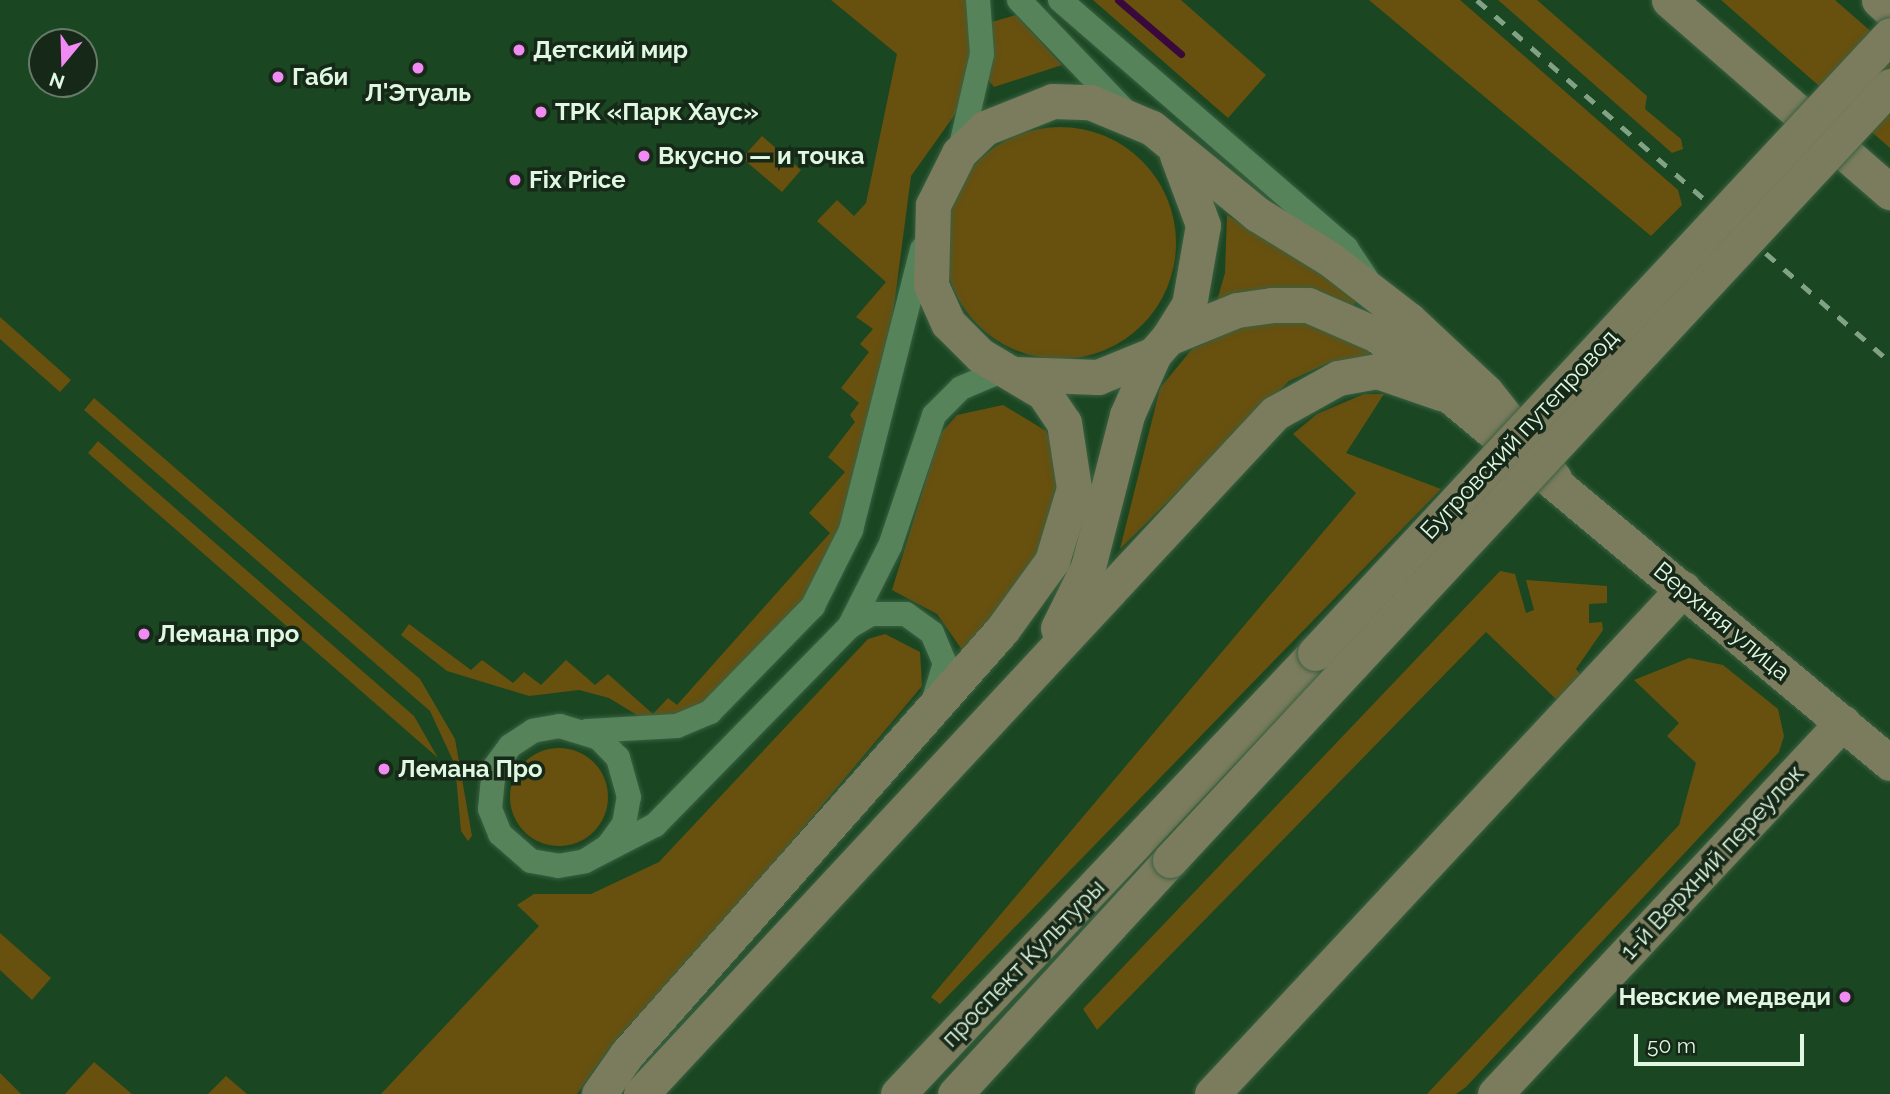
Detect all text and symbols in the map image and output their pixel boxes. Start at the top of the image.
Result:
north arrow [28,28,98,98]
place label: Детский мир [533,36,688,64]
marker: Детский мир [511,42,527,58]
marker: Л'Этуаль [410,60,426,76]
place label: Габи [292,63,348,91]
text: N [46,68,67,94]
marker: Габи [270,69,286,85]
place label: Л'Этуаль [365,79,471,107]
place label: ТРК «Парк Хаус» [555,98,759,126]
marker: ТРК «Парк Хаус» [533,104,549,120]
place label: Вкусно — и точка [658,142,865,170]
marker: Вкусно — и точка [636,148,652,164]
place label: Fix Price [529,166,626,194]
marker: Fix Price [507,172,523,188]
street label: Бугровский путепровод [1414,323,1624,545]
street label: Верхняя улица [1648,555,1796,687]
place label: Лемана про [158,620,299,648]
marker: Лемана про [136,626,152,642]
place label: Лемана Про [398,755,543,783]
street label: 1-й Верхний переулок [1614,759,1810,965]
marker: Лемана Про [376,761,392,777]
street label: проспект Культуры [936,873,1110,1053]
place label: Невские медведи [1618,983,1831,1011]
marker: Невские медведи [1837,989,1853,1005]
scale bar [1638,1020,1808,1064]
text: 50 m [1647,1033,1696,1058]

